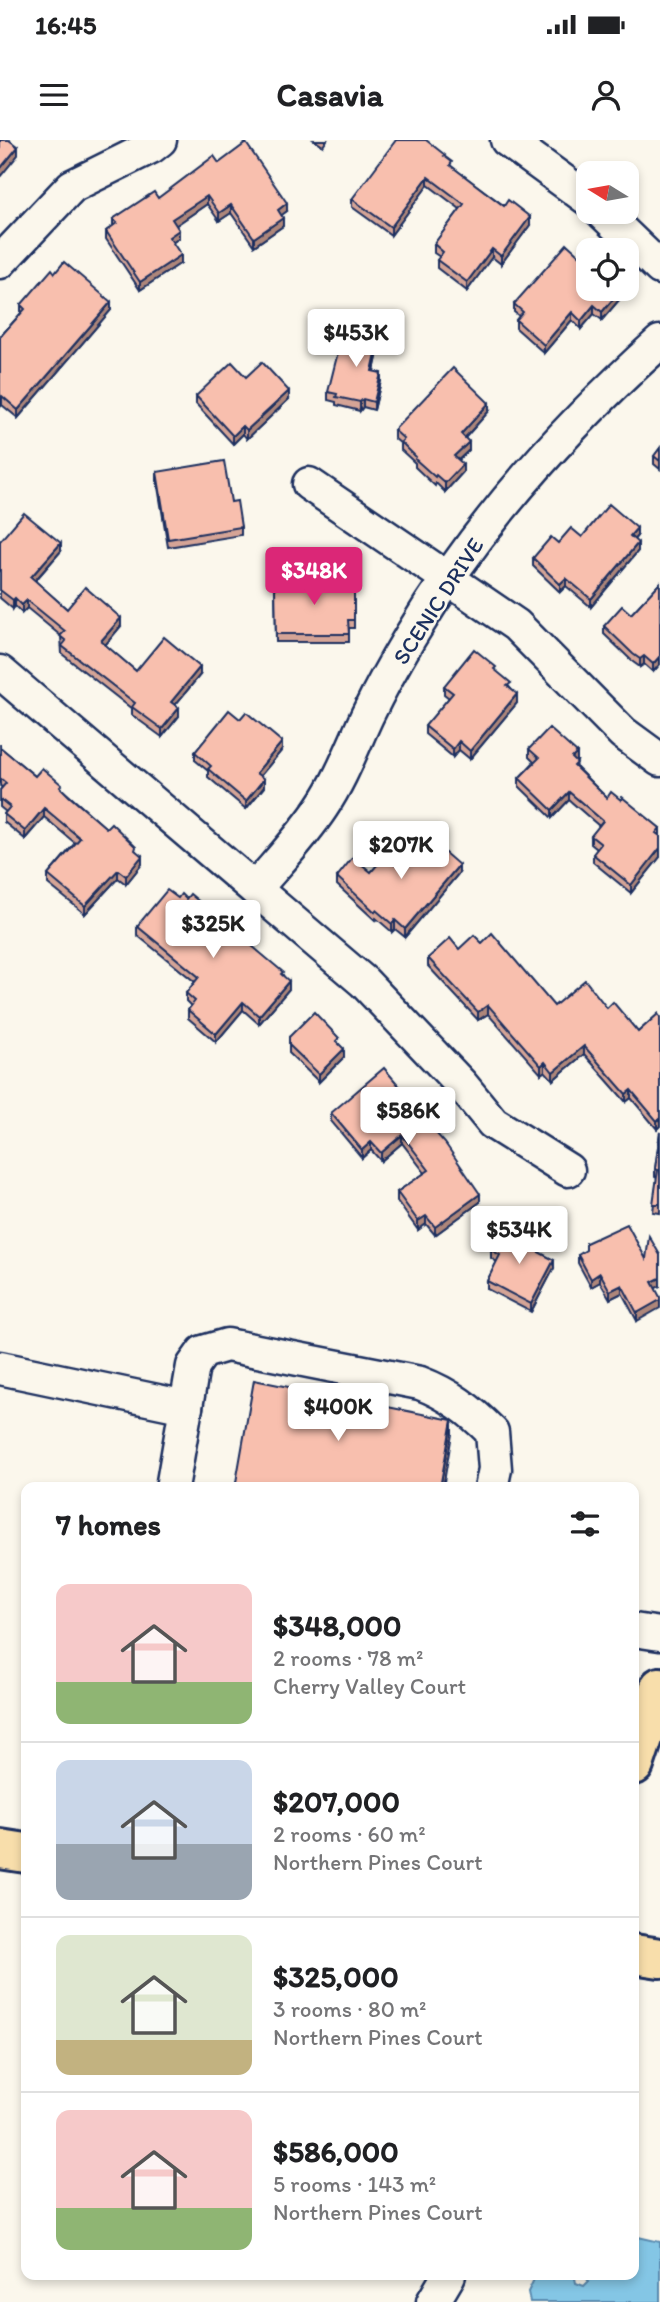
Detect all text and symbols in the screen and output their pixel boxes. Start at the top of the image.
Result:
text: 16:45 [35,9,96,41]
icon: menu [35,76,73,114]
text: Casavia [277,76,383,114]
icon: person [587,76,625,114]
north arrow [576,161,639,224]
map controls [576,161,639,301]
button: locate [576,238,639,301]
pin: $453K [307,310,405,369]
text: $453K [324,318,388,346]
street label: SCENIC DRIVE [387,532,489,670]
pin: $348K [265,547,363,607]
text: $348K [281,556,347,584]
pin: $207K [352,822,450,881]
text: $207K [369,830,433,858]
pin: $325K [164,900,262,960]
text: $325K [181,909,245,937]
pin: $586K [359,1088,457,1147]
text: $586K [376,1096,440,1124]
pin: $534K [470,1206,568,1266]
text: $534K [487,1215,551,1243]
pin: $400K [289,1384,387,1443]
text: $400K [304,1392,372,1420]
icon: filters [566,1505,604,1543]
text: 7 homes [56,1506,161,1543]
text: $348,000 [273,1607,402,1644]
icon: home [112,1612,196,1696]
text: 2 rooms · 78 m² [273,1644,423,1672]
text: Cherry Valley Court [273,1672,466,1700]
text: $207,000 [273,1783,400,1820]
icon: home [112,1788,196,1872]
text: 2 rooms · 60 m² [273,1820,426,1848]
text: Northern Pines Court [273,1848,483,1876]
text: $325,000 [273,1958,399,1995]
icon: home [112,1963,196,2047]
text: 3 rooms · 80 m² [273,1995,427,2023]
text: Northern Pines Court [273,2023,483,2051]
text: $586,000 [273,2133,399,2170]
icon: home [112,2138,196,2222]
text: 5 rooms · 143 m² [273,2170,436,2198]
text: Northern Pines Court [273,2198,483,2226]

